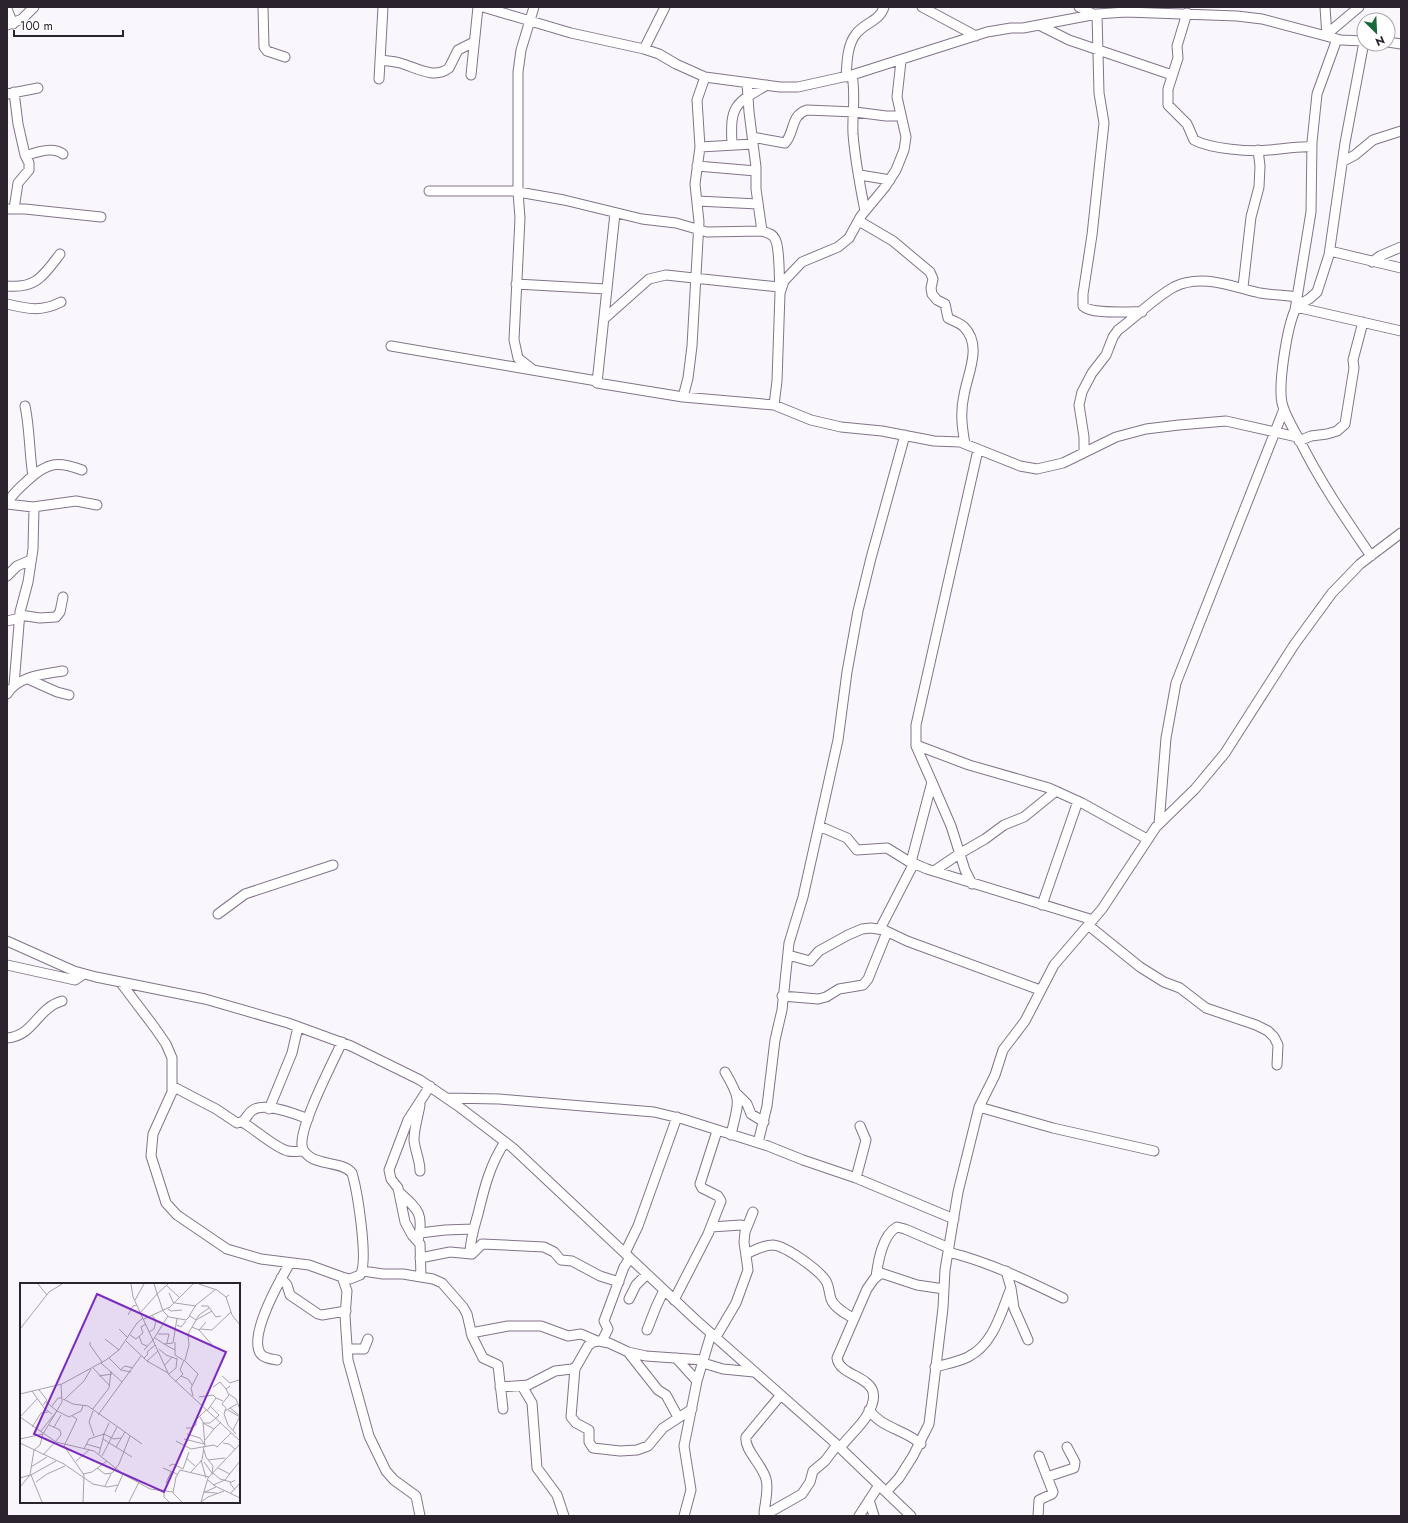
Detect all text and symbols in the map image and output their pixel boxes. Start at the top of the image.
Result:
scale bar [14,12,123,38]
north arrow [1356,12,1396,52]
text: 100 m [20,17,53,35]
text: N [1373,32,1387,50]
inset map [20,1283,240,1503]

